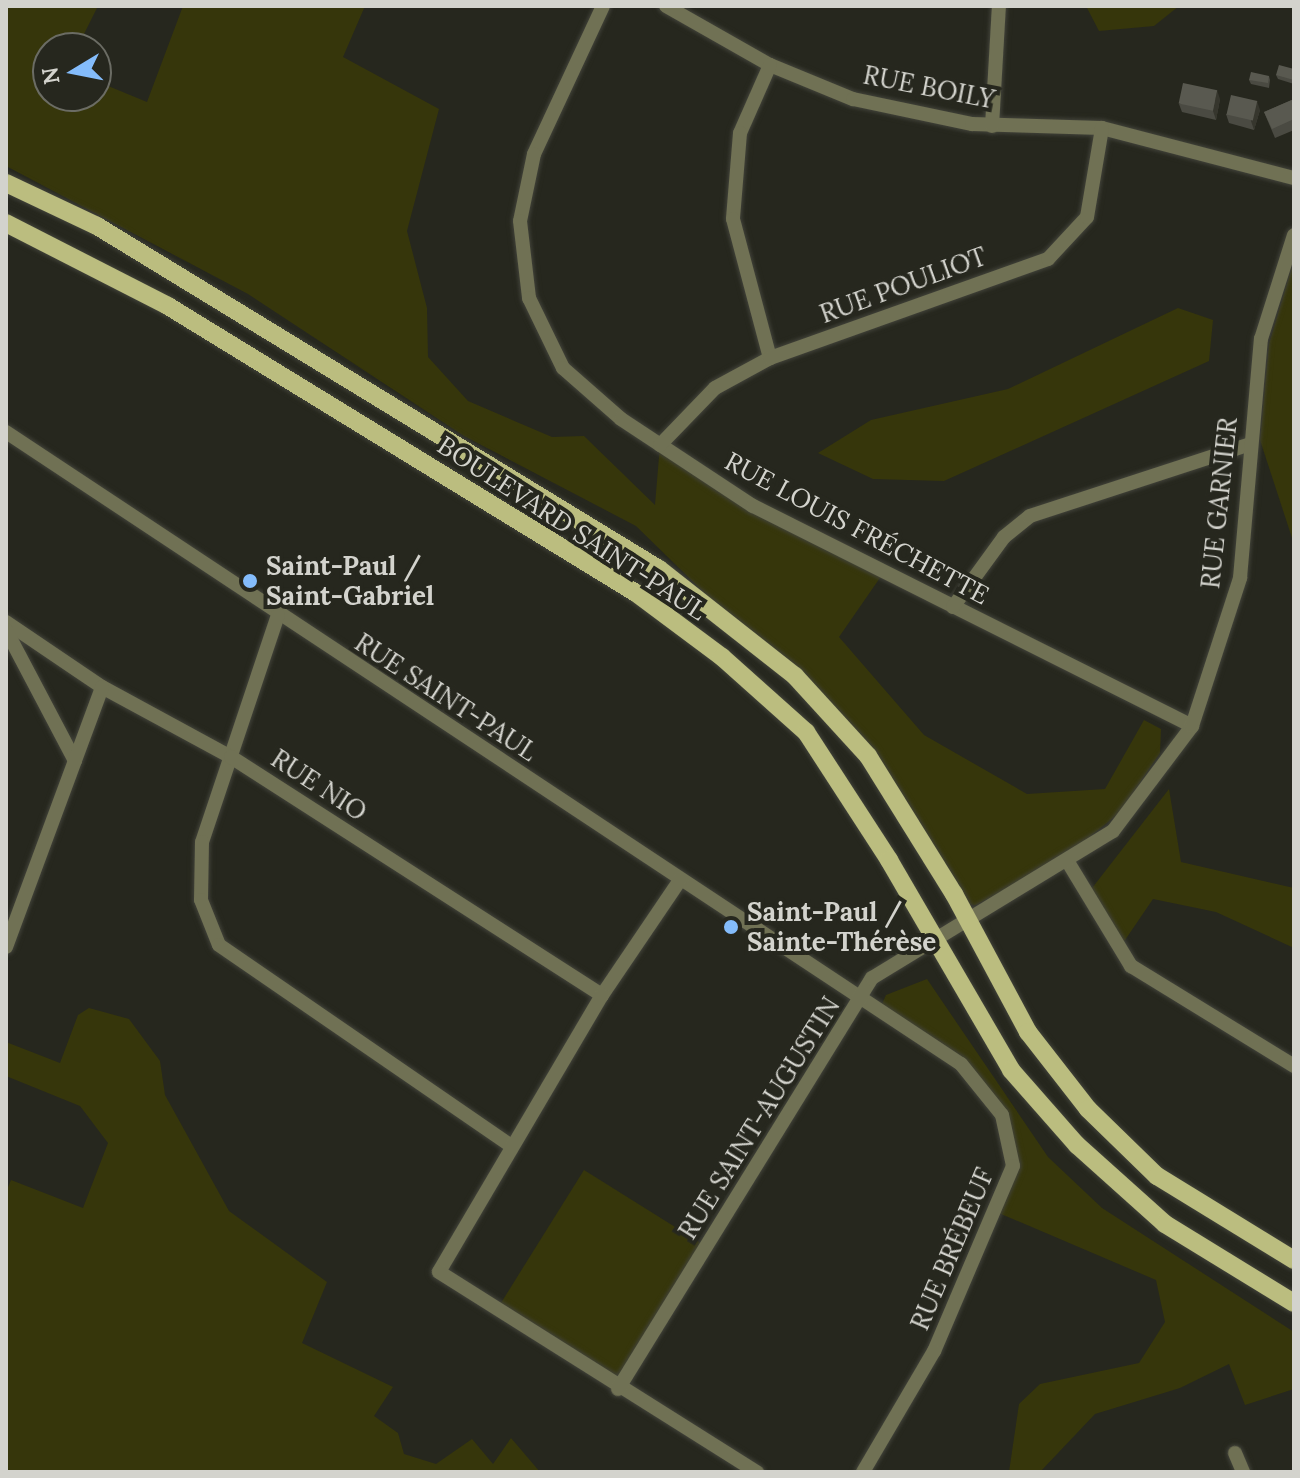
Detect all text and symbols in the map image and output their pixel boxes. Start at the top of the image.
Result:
north arrow [32,32,112,112]
street label: RUE BOILY [861,59,997,115]
text: N [35,65,66,87]
street label: RUE POULIOT [815,240,991,330]
street label: RUE GARNIER [1194,416,1244,590]
street label: BOULEVARD SAINT-PAUL [432,429,712,627]
street label: RUE LOUIS FRÉCHETTE [720,445,994,611]
place label: Saint-Paul / Saint-Gabriel [266,550,434,612]
marker: Saint-Paul / Saint-Gabriel [241,572,259,590]
street label: RUE SAINT-PAUL [349,627,543,767]
street label: RUE NIO [265,743,373,827]
place label: Saint-Paul / Sainte-Thérèse [747,896,936,958]
marker: Saint-Paul / Sainte-Thérèse [722,918,740,936]
street label: RUE SAINT-AUGUSTIN [672,991,846,1245]
street label: RUE BRÉBEUF [904,1163,1000,1335]

